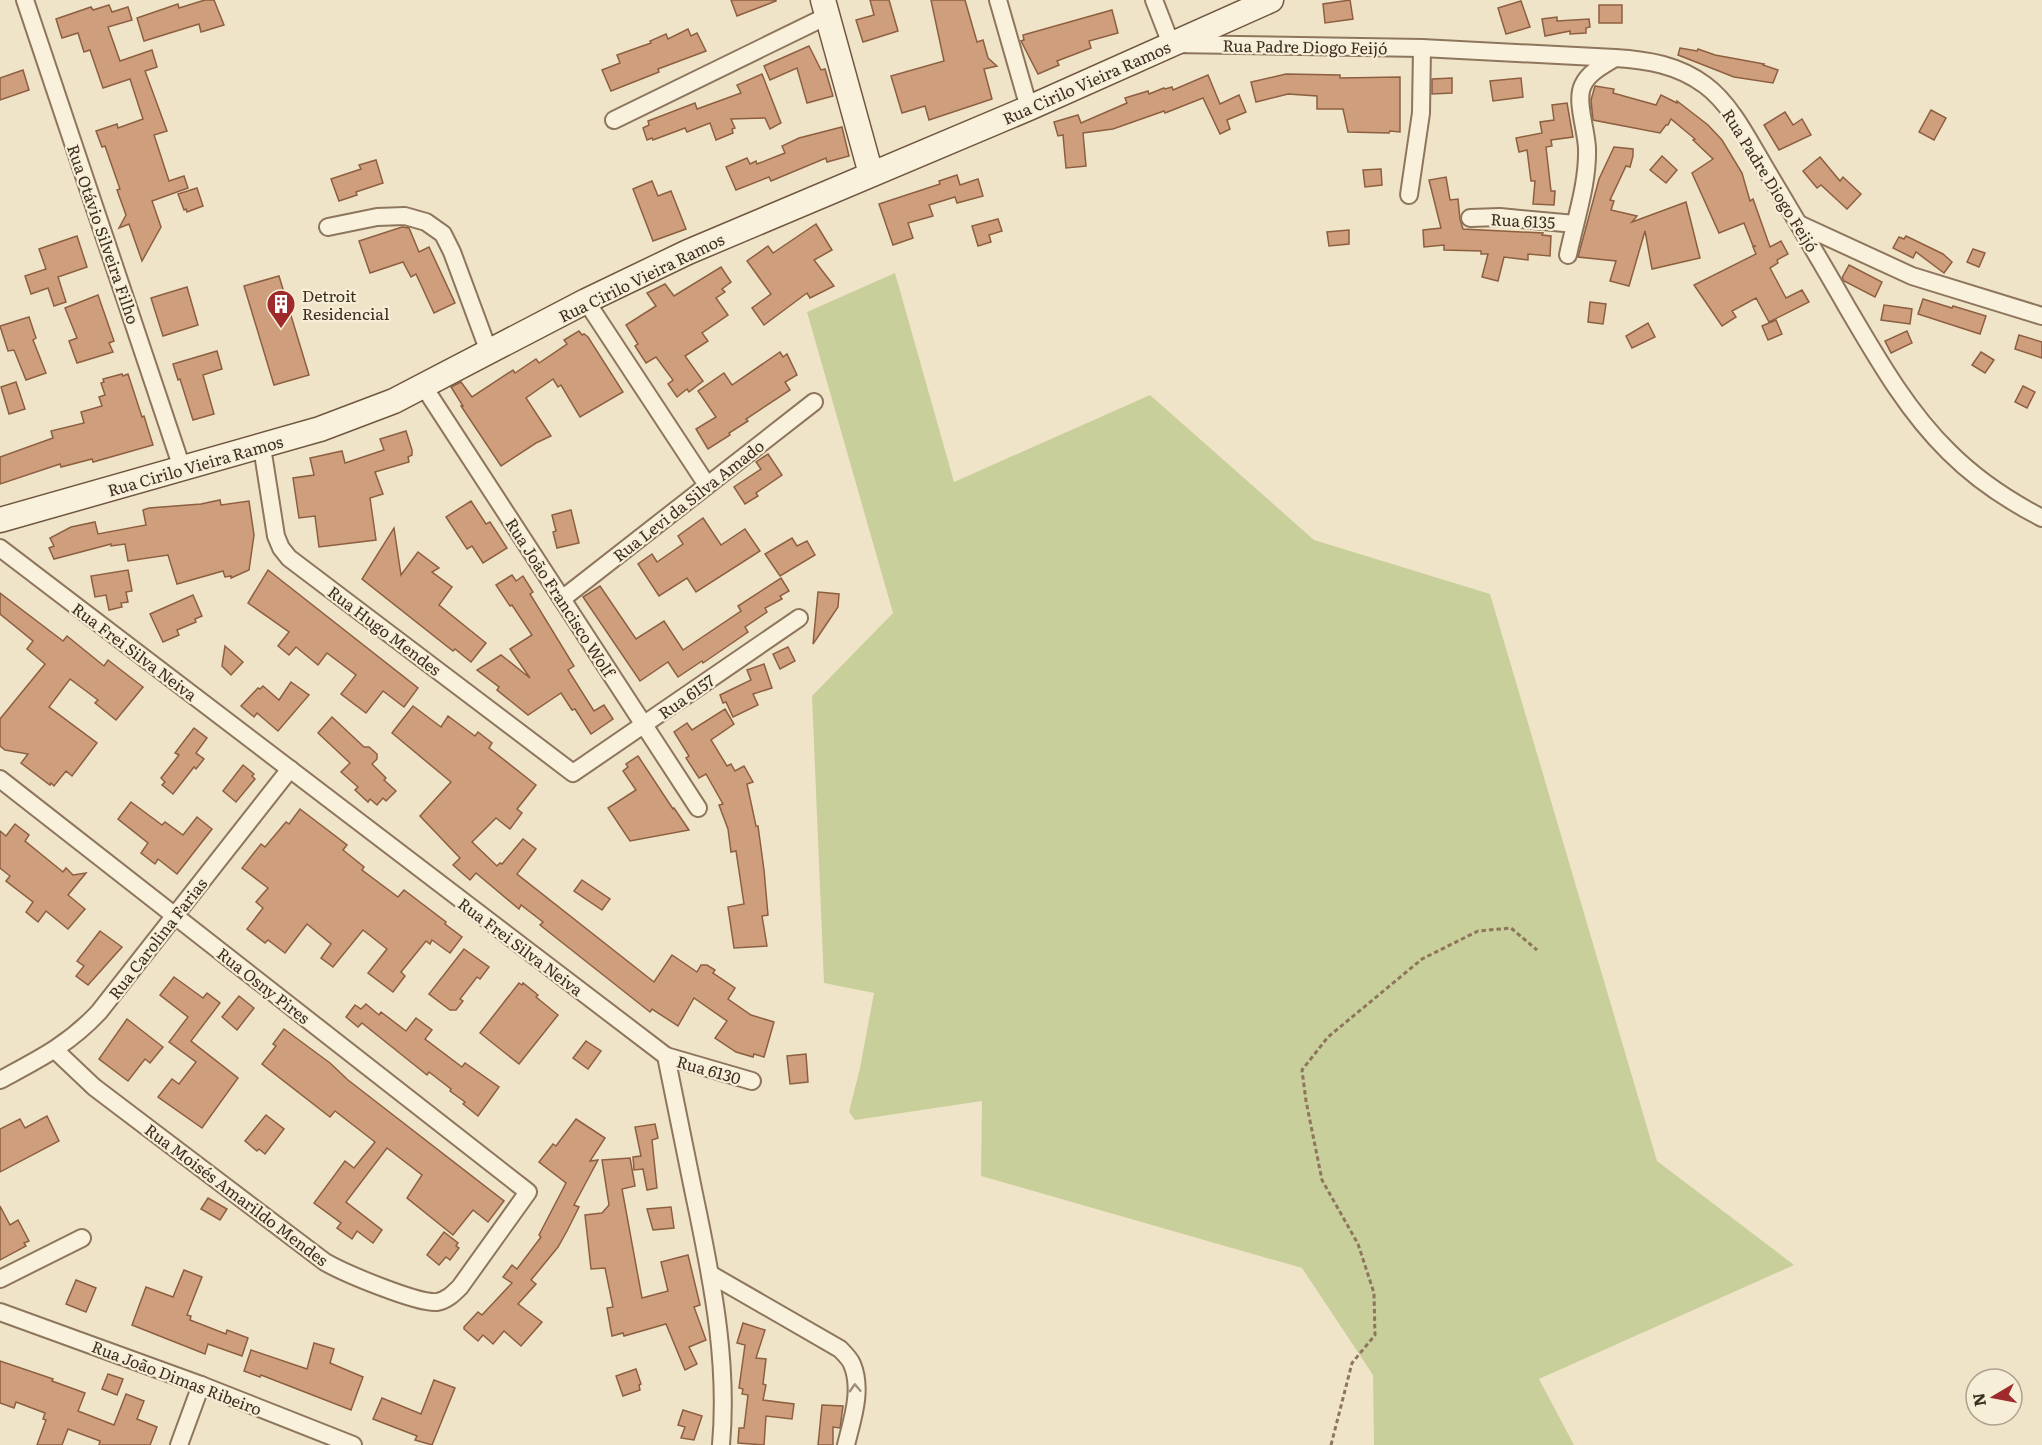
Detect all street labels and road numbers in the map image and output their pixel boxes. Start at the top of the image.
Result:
street label: Rua Padre Diogo Feijó [1222,33,1388,59]
street label: Rua Cirilo Vieira Ramos [998,34,1174,130]
street label: Rua Padre Diogo Feijó [1717,104,1825,256]
street label: Rua Otávio Silveira Filho [62,141,146,327]
street label: Rua 6135 [1490,206,1556,234]
street label: Rua Cirilo Vieira Ramos [554,226,728,328]
street label: Rua Cirilo Vieira Ramos [104,428,286,502]
street label: Rua Levi da Silva Amado [607,433,769,567]
street label: Rua João Francisco Wolf [500,513,623,683]
street label: Rua Hugo Mendes [323,579,447,681]
street label: Rua Frei Silva Neiva [67,596,203,706]
street label: Rua 6157 [653,668,719,724]
street label: Rua Carolina Farias [102,872,212,1004]
street label: Rua Frei Silva Neiva [453,891,589,1001]
street label: Rua Osny Pires [212,941,316,1029]
street label: Rua 6130 [674,1048,744,1090]
street label: Rua Moisés Amarildo Mendes [140,1117,334,1271]
street label: Rua João Dimas Ribeiro [89,1333,265,1421]

